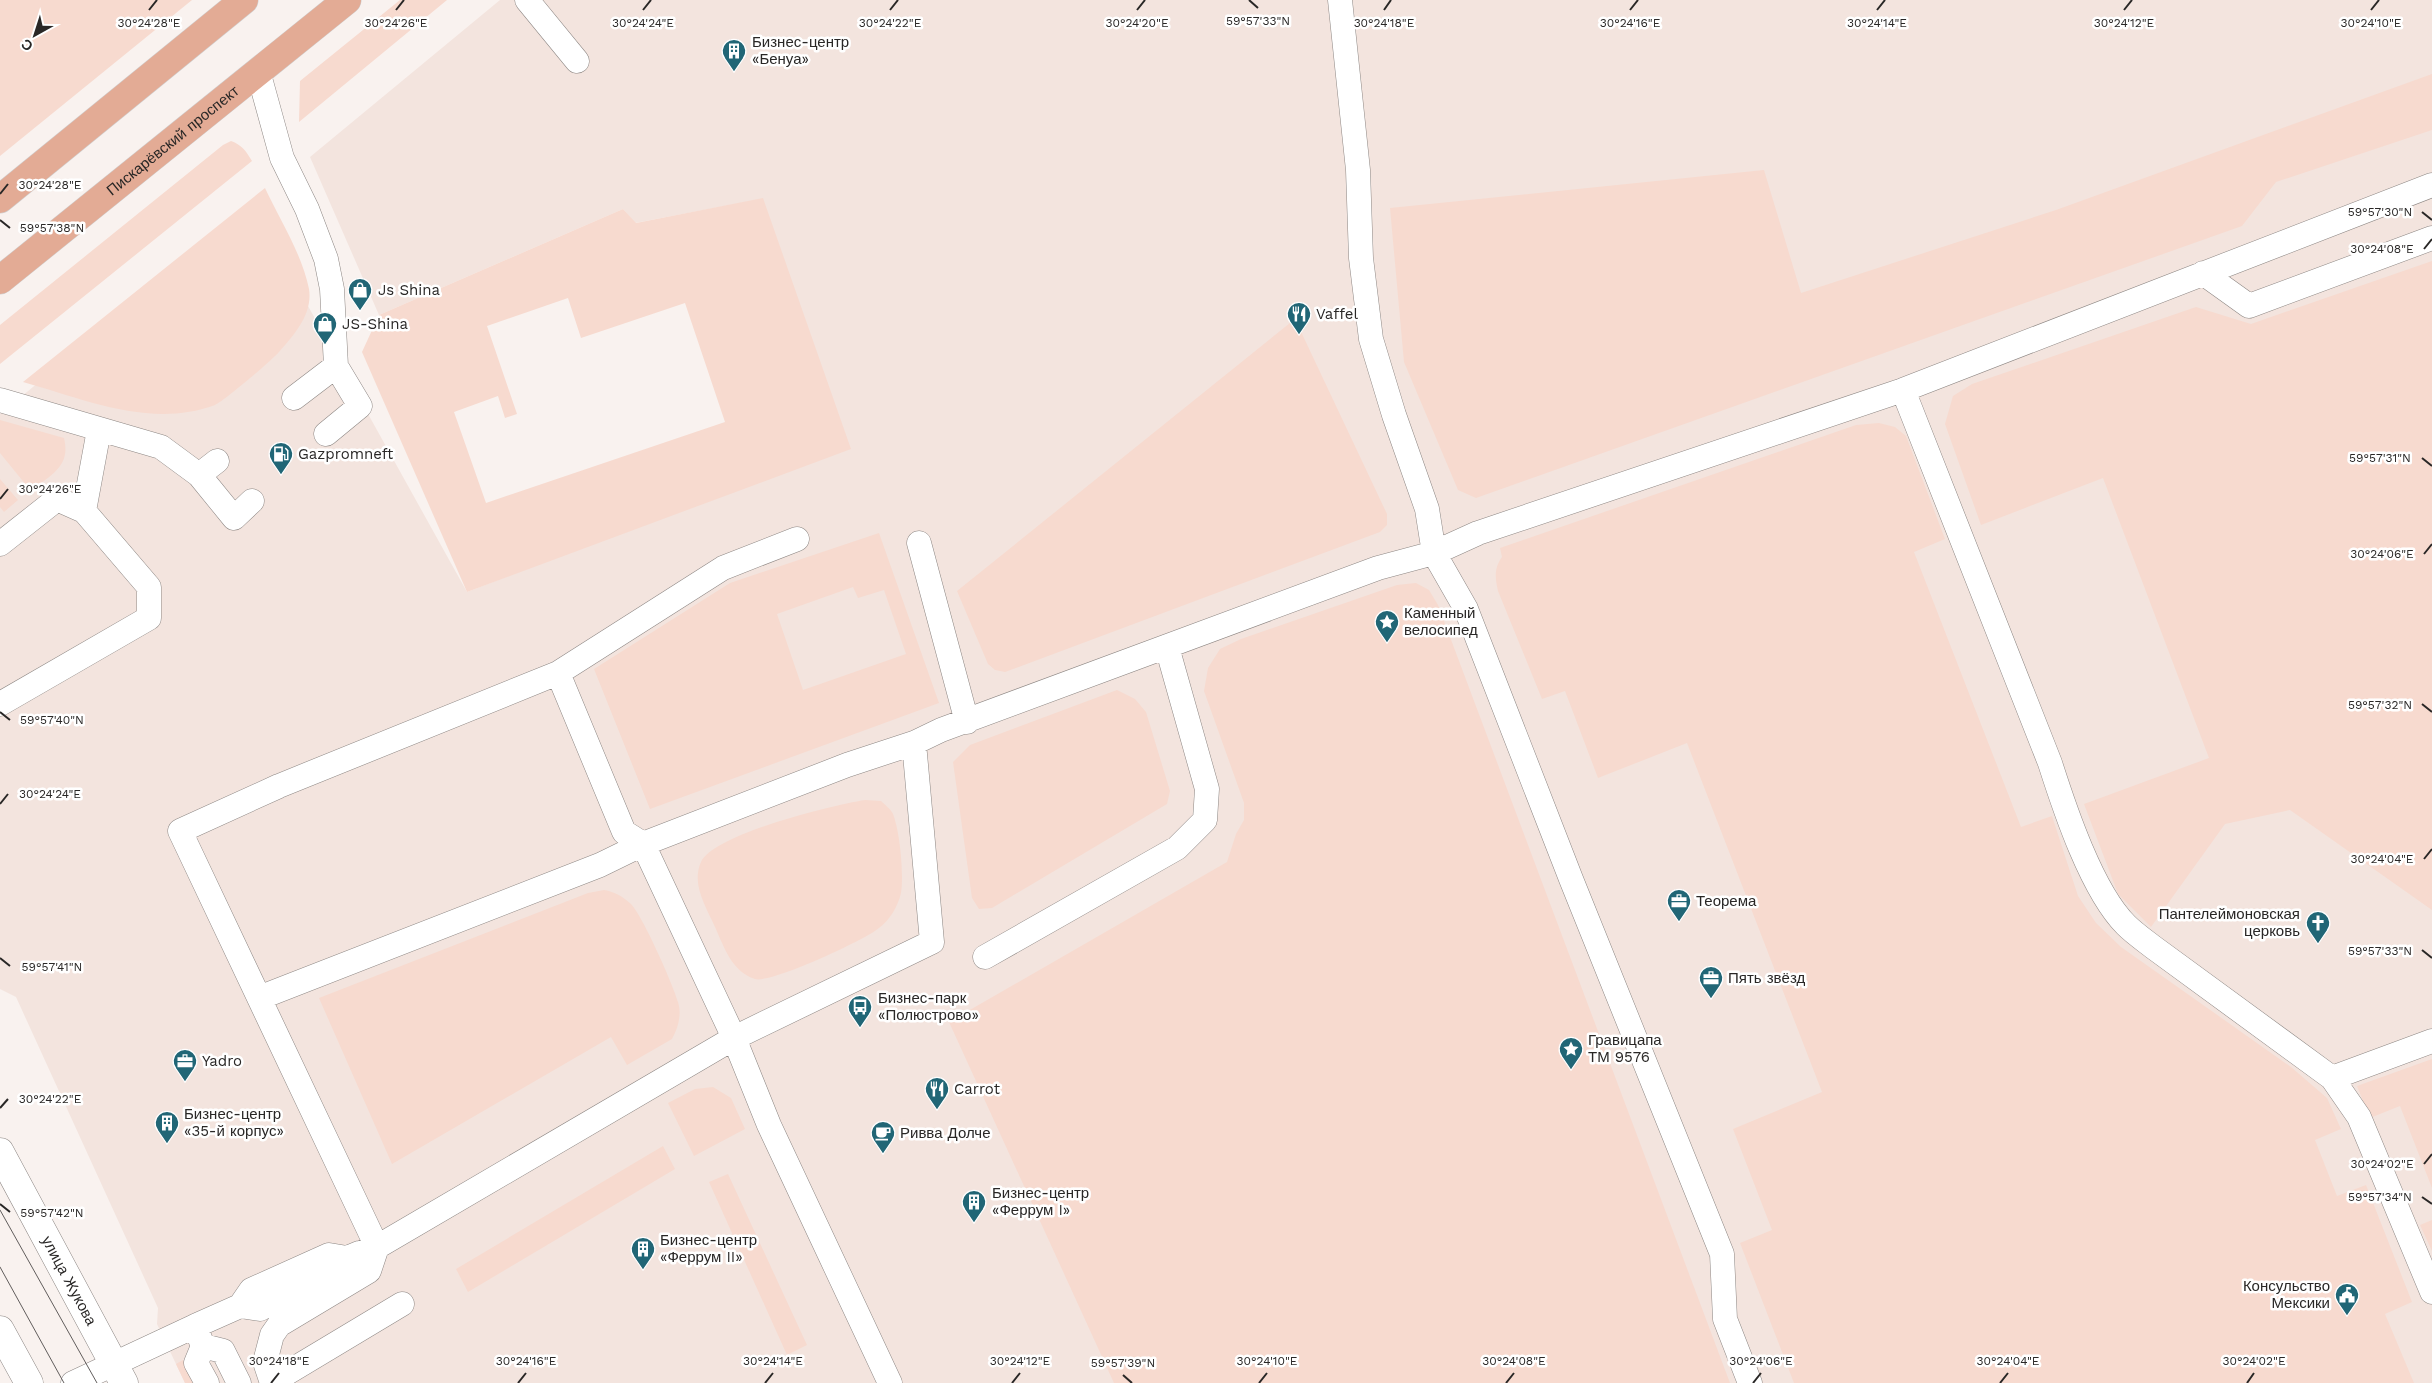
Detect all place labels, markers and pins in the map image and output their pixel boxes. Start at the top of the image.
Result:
place label: Бизнес-центр «Бенуа» [752,33,849,68]
building icon: Бизнес-центр «Бенуа» [721,38,747,72]
shop icon: Js Shina [347,277,373,311]
place label: Js Shina [378,281,441,299]
restaurant icon: Vaffel [1286,301,1312,335]
place label: Vaffel [1316,305,1358,323]
shop icon: JS-Shina [312,311,338,345]
place label: JS-Shina [342,315,409,333]
fuel station icon: Gazpromneft [268,441,294,475]
place label: Gazpromneft [298,445,394,463]
place label: Каменный велосипед [1404,604,1478,639]
place icon: Каменный велосипед [1374,609,1400,643]
office icon: Теорема [1666,888,1692,922]
place label: Теорема [1696,892,1757,910]
place label: Пантелеймоновская церковь [2159,905,2300,940]
church icon: Пантелеймоновская церковь [2305,910,2331,944]
office icon: Пять звёзд [1698,965,1724,999]
place label: Пять звёзд [1728,969,1805,987]
place label: Бизнес-парк «Полюстрово» [878,989,979,1024]
bus stop icon: Бизнес-парк «Полюстрово» [847,994,873,1028]
place label: Гравицапа ТМ 9576 [1588,1031,1662,1066]
place icon: Гравицапа ТМ 9576 [1558,1036,1584,1070]
office icon: Yadro [172,1048,198,1082]
place label: Yadro [202,1052,242,1070]
restaurant icon: Carrot [924,1076,950,1110]
place label: Carrot [954,1080,1001,1098]
place label: Бизнес-центр «35-й корпус» [184,1105,284,1140]
building icon: Бизнес-центр «35-й корпус» [154,1110,180,1144]
cafe icon: Ривва Долче [870,1120,896,1154]
place label: Ривва Долче [900,1124,991,1142]
place label: Бизнес-центр «Феррум I» [992,1184,1089,1219]
building icon: Бизнес-центр «Феррум I» [961,1189,987,1223]
place label: Бизнес-центр «Феррум II» [660,1231,757,1266]
building icon: Бизнес-центр «Феррум II» [630,1236,656,1270]
place label: Консульство Мексики [2243,1277,2330,1312]
public building icon: Консульство Мексики [2334,1282,2360,1316]

